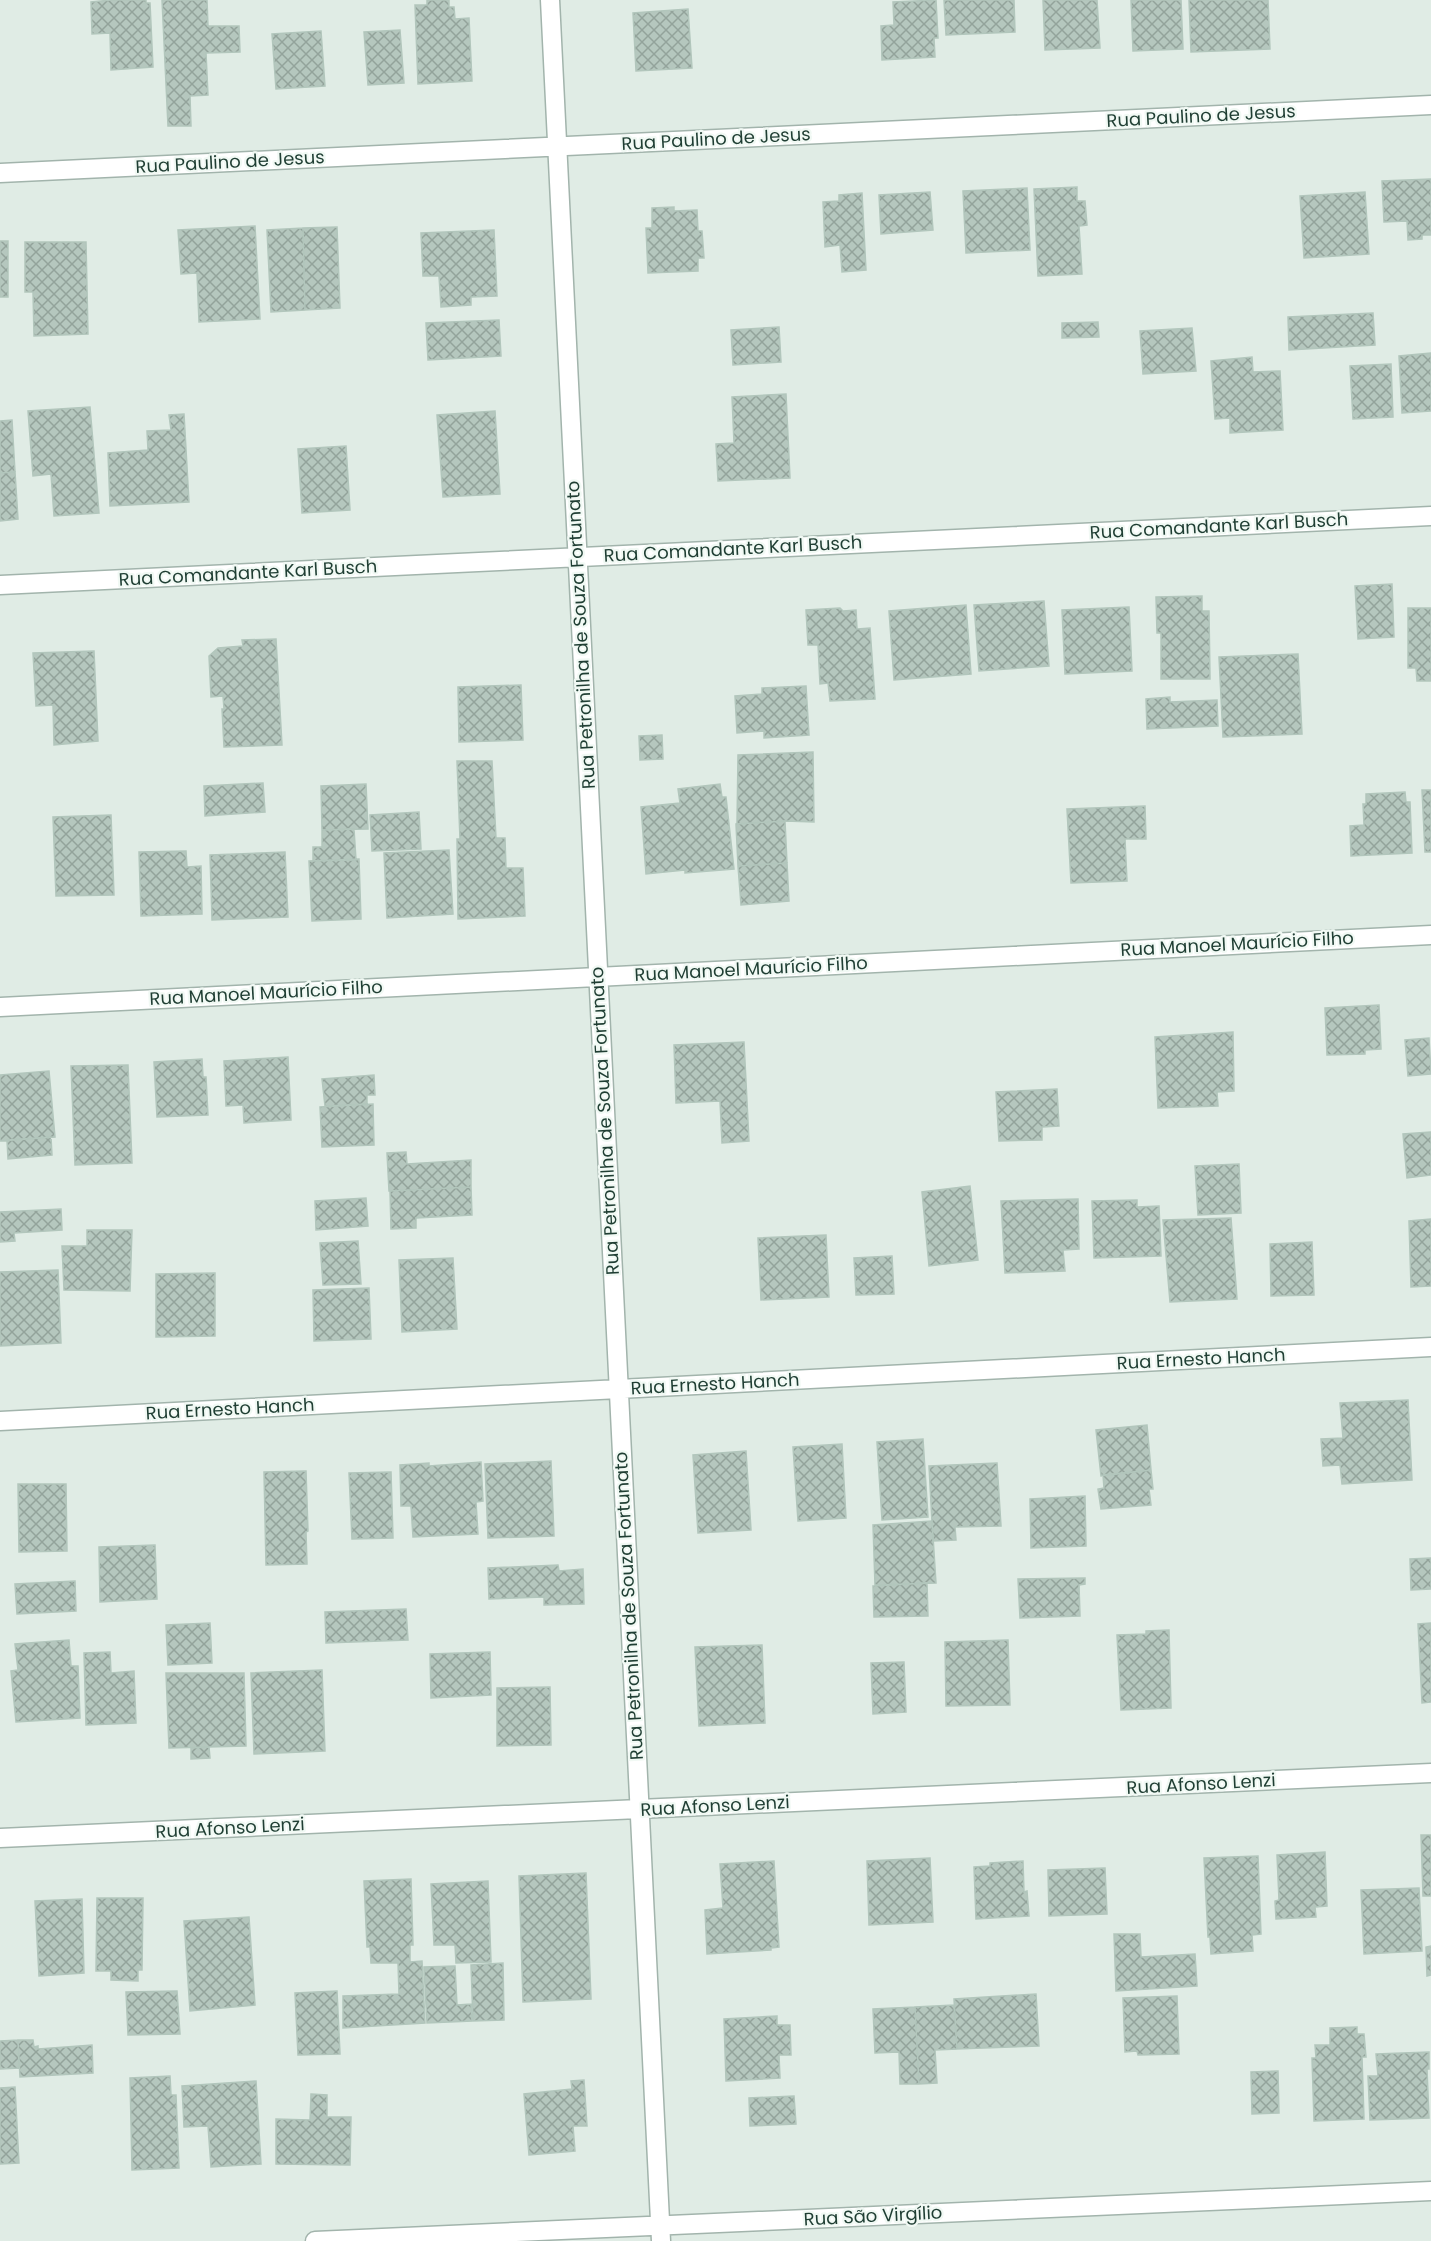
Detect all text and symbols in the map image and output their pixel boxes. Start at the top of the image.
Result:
street label: Rua Paulino de Jesus [1106,98,1296,133]
street label: Rua Paulino de Jesus [621,121,811,156]
street label: Rua Paulino de Jesus [135,144,325,179]
street label: Rua Petronilha de Souza Fortunato [560,480,601,790]
street label: Rua Comandante Karl Busch [1089,506,1349,545]
street label: Rua Comandante Karl Busch [603,529,863,568]
street label: Rua Comandante Karl Busch [118,553,378,592]
street label: Rua Manoel Maurício Filho [1120,925,1354,962]
street label: Rua Manoel Maurício Filho [634,950,868,987]
street label: Rua Petronilha de Souza Fortunato [584,966,625,1276]
street label: Rua Manoel Maurício Filho [149,974,383,1011]
street label: Rua Ernesto Hanch [1116,1342,1286,1375]
street label: Rua Ernesto Hanch [630,1367,800,1400]
street label: Rua Ernesto Hanch [145,1392,315,1425]
street label: Rua Petronilha de Souza Fortunato [608,1451,649,1761]
street label: Rua Afonso Lenzi [1126,1767,1276,1800]
street label: Rua Afonso Lenzi [640,1789,790,1822]
street label: Rua Afonso Lenzi [155,1811,305,1844]
street label: Rua São Virgílio [803,2199,943,2232]

